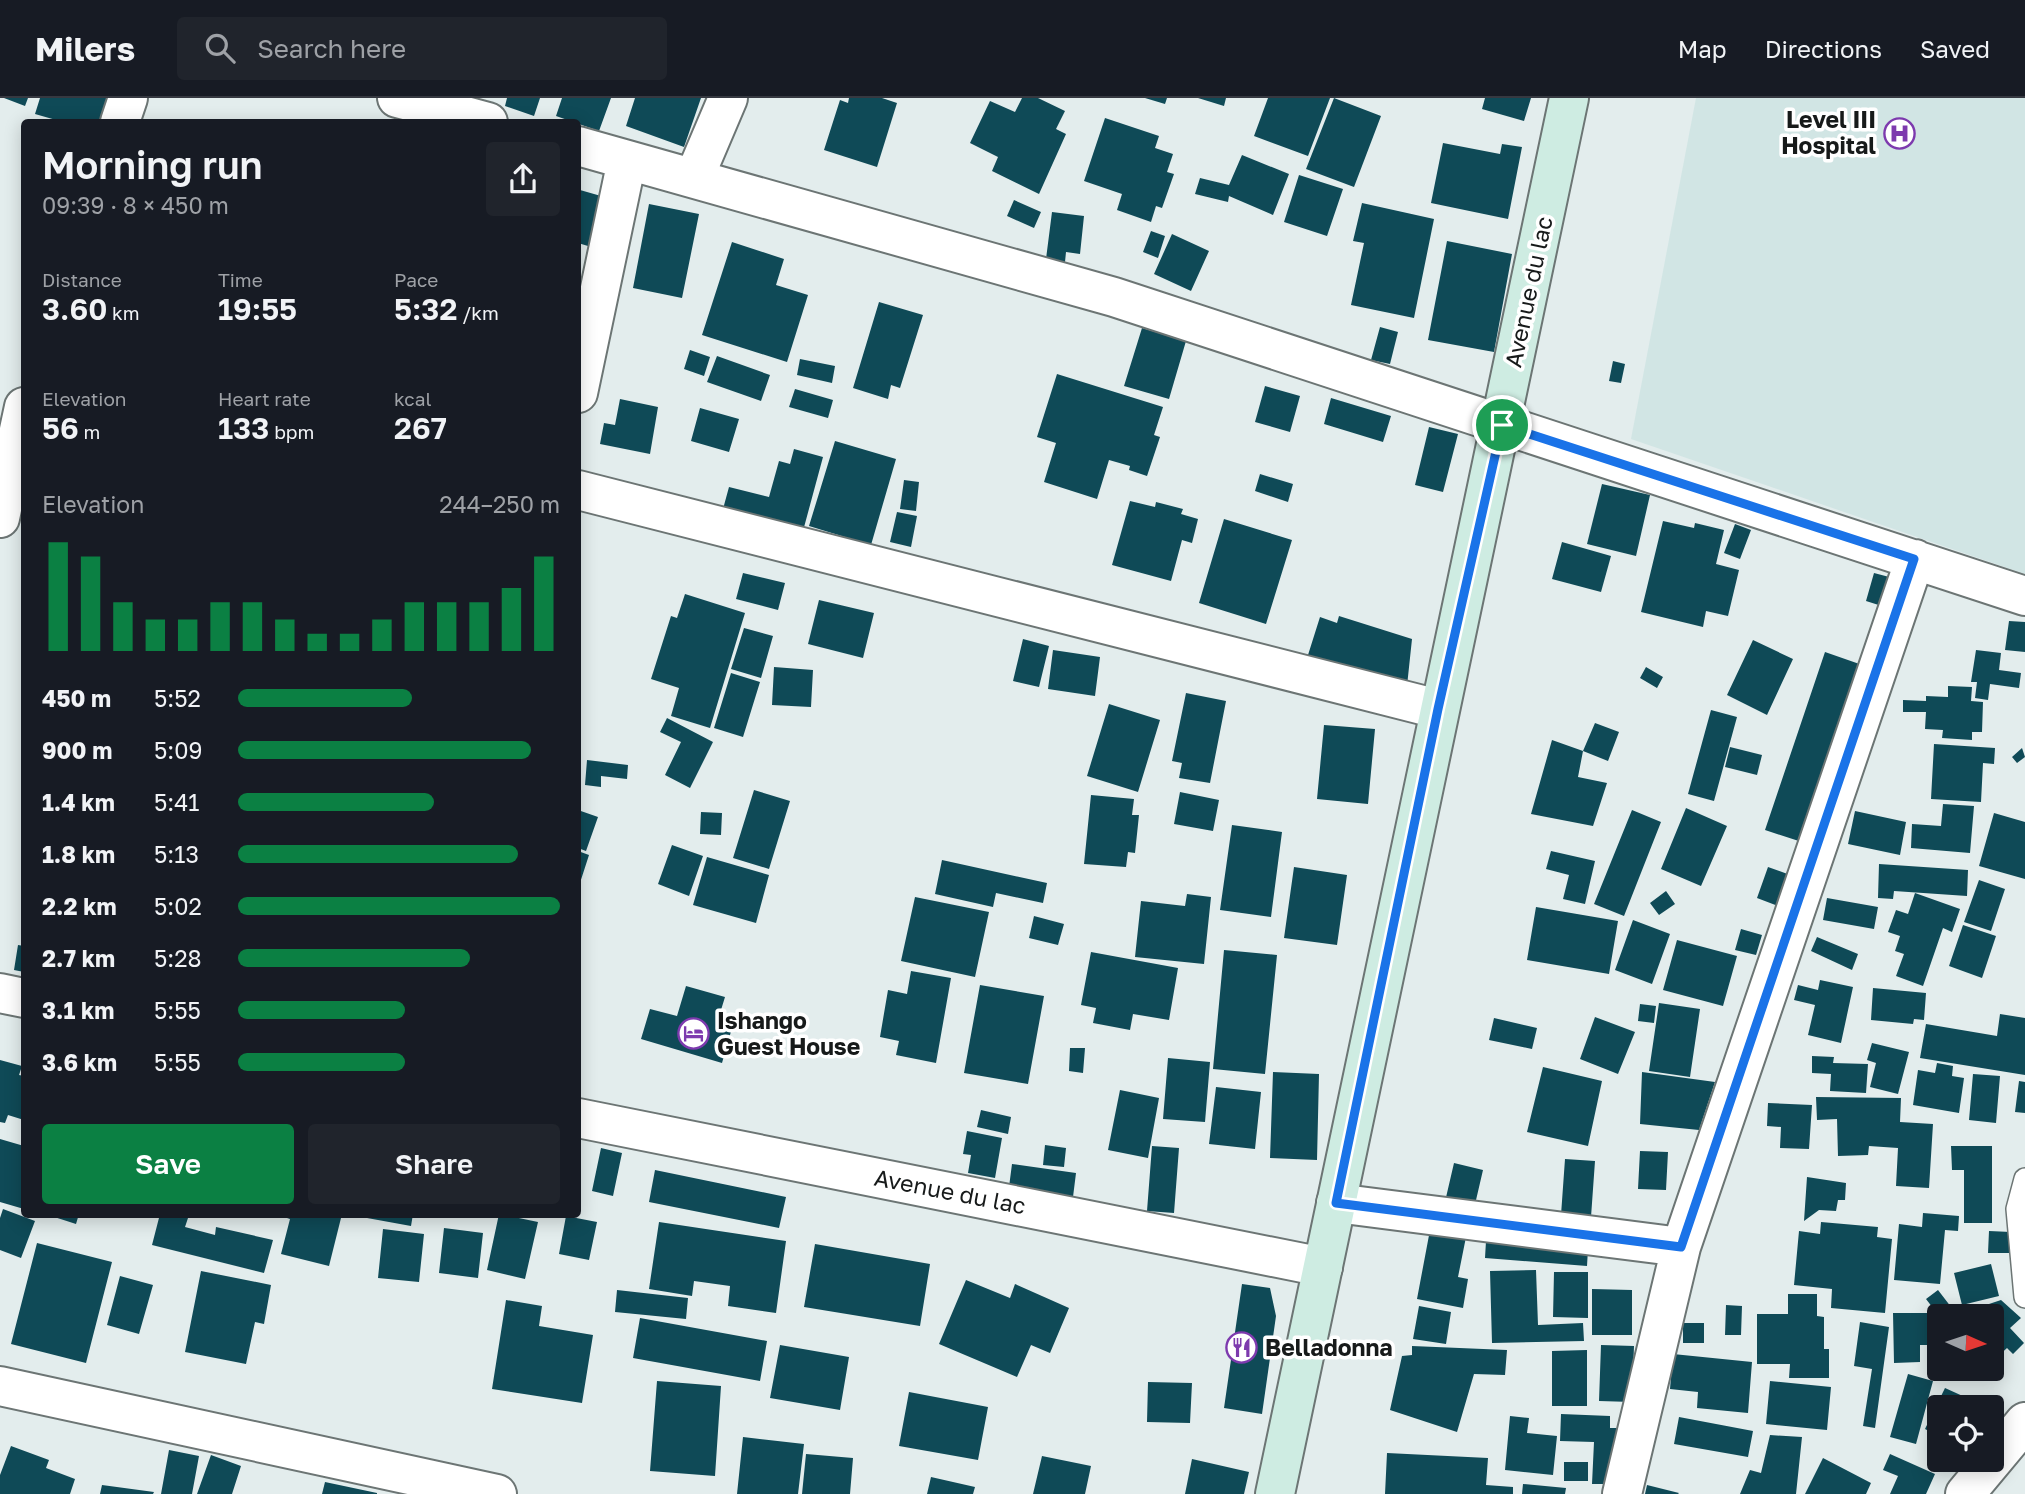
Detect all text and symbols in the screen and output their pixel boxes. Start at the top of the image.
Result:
search box [177,17,667,80]
text: Milers [35,29,135,68]
icon: search [201,29,239,67]
text: Search here [257,33,406,64]
text: Map [1678,34,1727,63]
text: Directions [1765,34,1882,63]
text: Saved [1920,34,1990,63]
place label: Level III Hospital [1781,105,1876,159]
hospital icon: Level III Hospital [1882,116,1916,150]
text: Morning run [42,142,263,187]
button: share [486,142,560,216]
text: 09:39 · 8 × 450 m [42,191,229,219]
street label: Avenue du lac [1498,214,1558,370]
text: Distance [42,268,122,291]
text: Time [218,268,263,291]
text: Pace [394,268,438,291]
text: 3.60 [42,291,107,327]
text: 19:55 [218,291,297,327]
text: 5:32 [394,291,457,327]
text: km [107,301,140,324]
text: /km [457,301,499,324]
text: Elevation [42,387,127,410]
text: Heart rate [218,387,311,410]
text: kcal [394,387,432,410]
pin [1472,395,1532,455]
icon: arrive [1483,406,1521,444]
text: 56 [42,410,79,446]
text: 133 [218,410,269,446]
text: 267 [394,410,447,446]
text: m [79,420,100,443]
text: bpm [269,420,314,443]
text: Elevation [42,490,144,518]
text: 244–250 m [439,490,560,518]
text: 450 m [42,684,111,712]
text: 5:52 [154,684,201,712]
text: 900 m [42,736,112,764]
text: 5:09 [154,736,202,764]
text: 1.4 km [42,788,115,816]
text: 5:41 [154,788,199,816]
text: 1.8 km [42,840,115,868]
text: 5:13 [154,840,199,868]
text: 2.2 km [42,892,117,920]
text: 5:02 [154,892,202,920]
text: 2.7 km [42,944,115,972]
text: 5:28 [154,944,202,972]
text: 3.1 km [42,996,114,1024]
text: 5:55 [154,996,201,1024]
place label: Ishango Guest House [717,1006,860,1060]
hotel icon: Ishango Guest House [677,1017,711,1051]
text: 3.6 km [42,1048,117,1076]
text: 5:55 [154,1048,201,1076]
button: Save [42,1124,294,1204]
button: Share [308,1124,560,1204]
street label: Avenue du lac [872,1163,1028,1219]
north arrow [1927,1304,2004,1381]
map controls [1927,1304,2004,1472]
restaurant icon: Belladonna [1225,1331,1259,1365]
place label: Belladonna [1265,1333,1393,1361]
button: locate [1927,1395,2004,1472]

